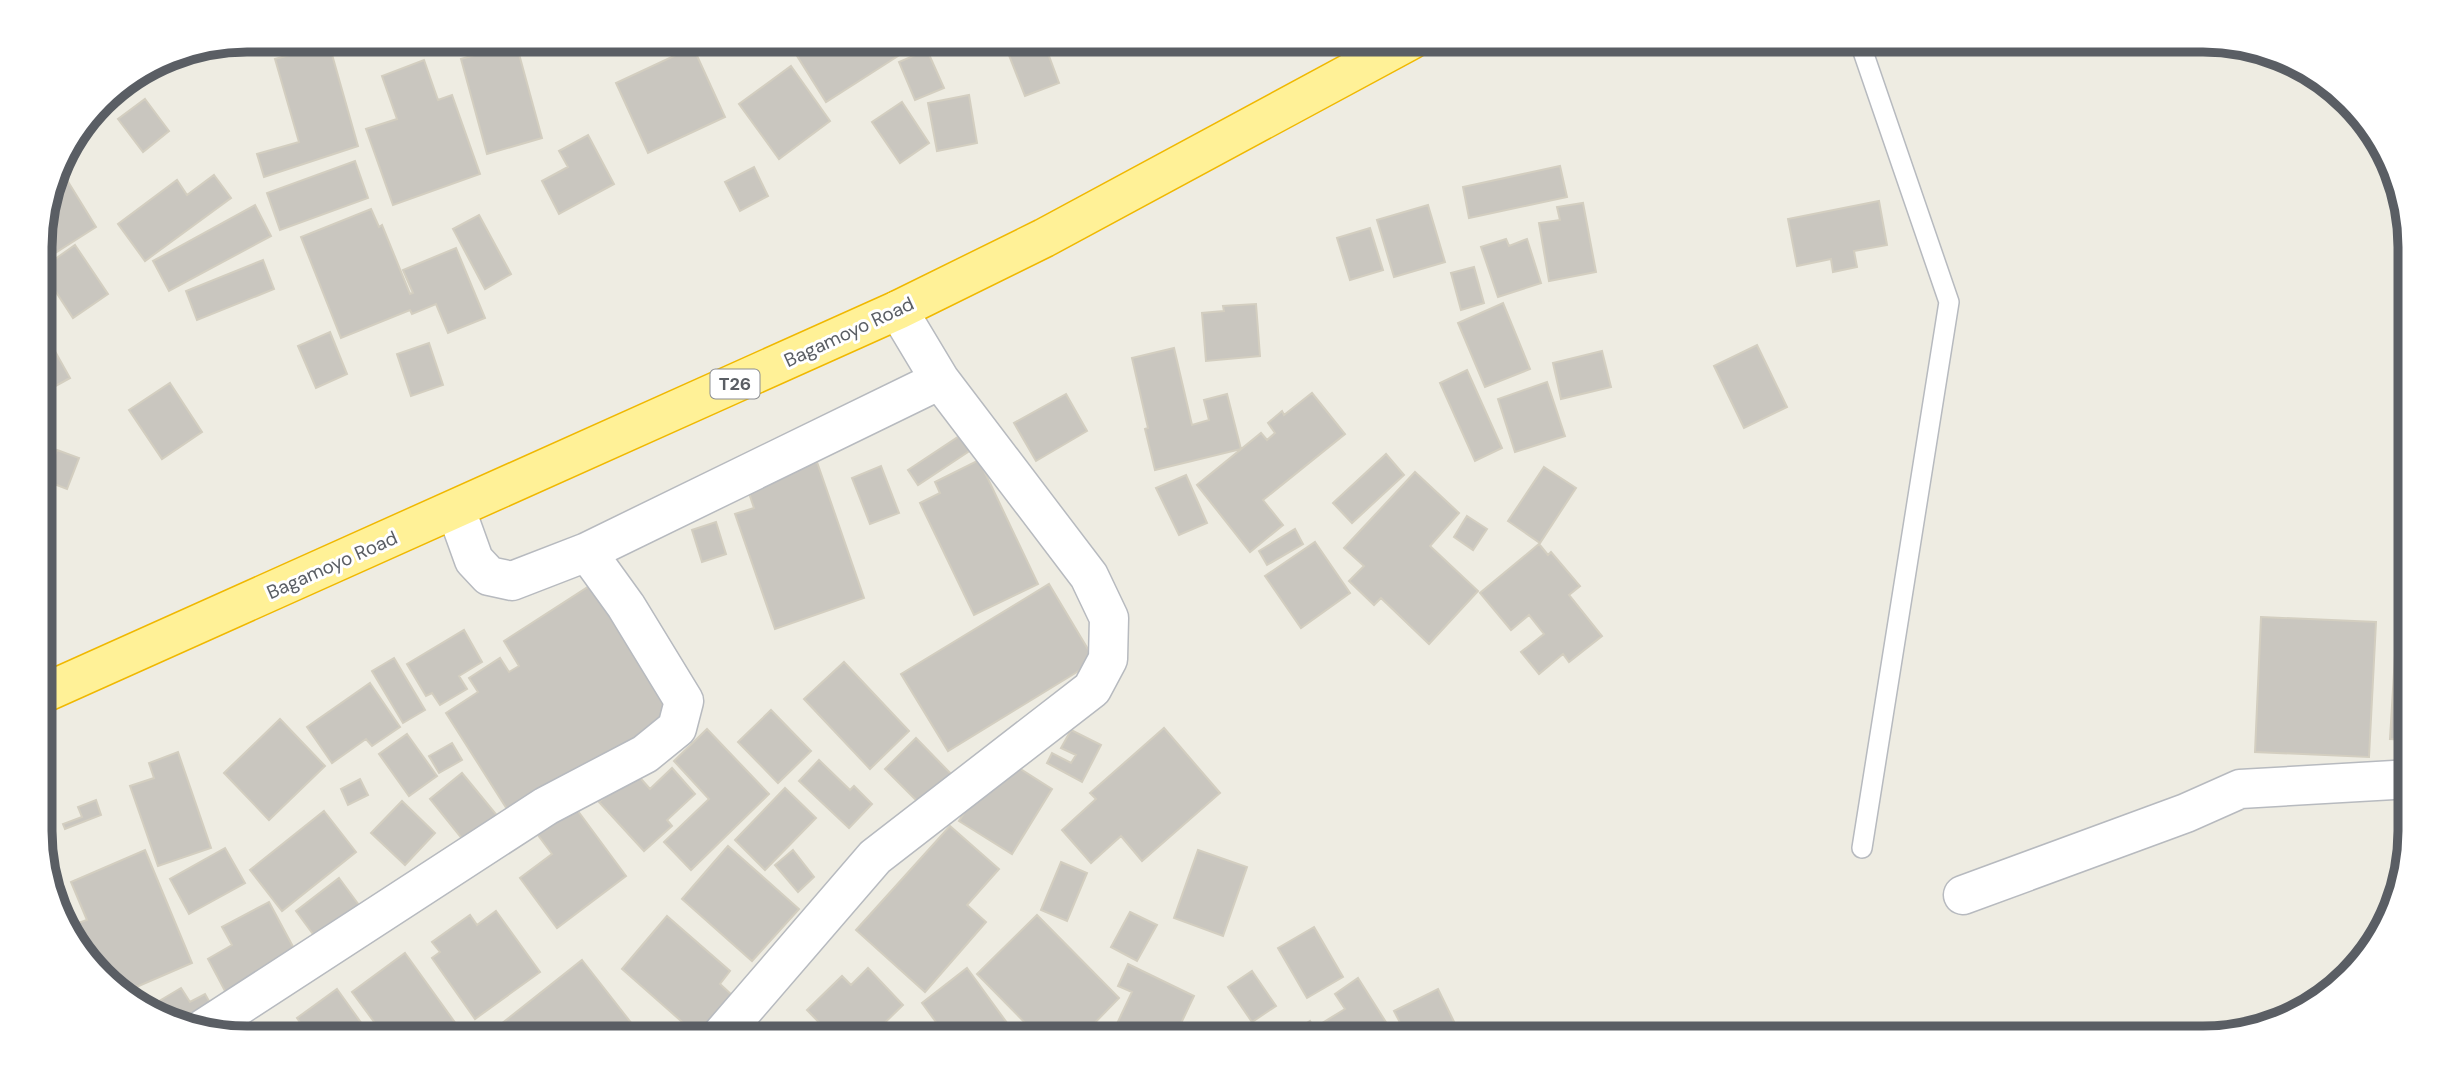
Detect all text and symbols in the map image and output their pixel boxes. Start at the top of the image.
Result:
street label: Bagamoyo Road [780,291,918,373]
road number: T26 [710,370,760,398]
street label: Bagamoyo Road [263,525,401,605]

